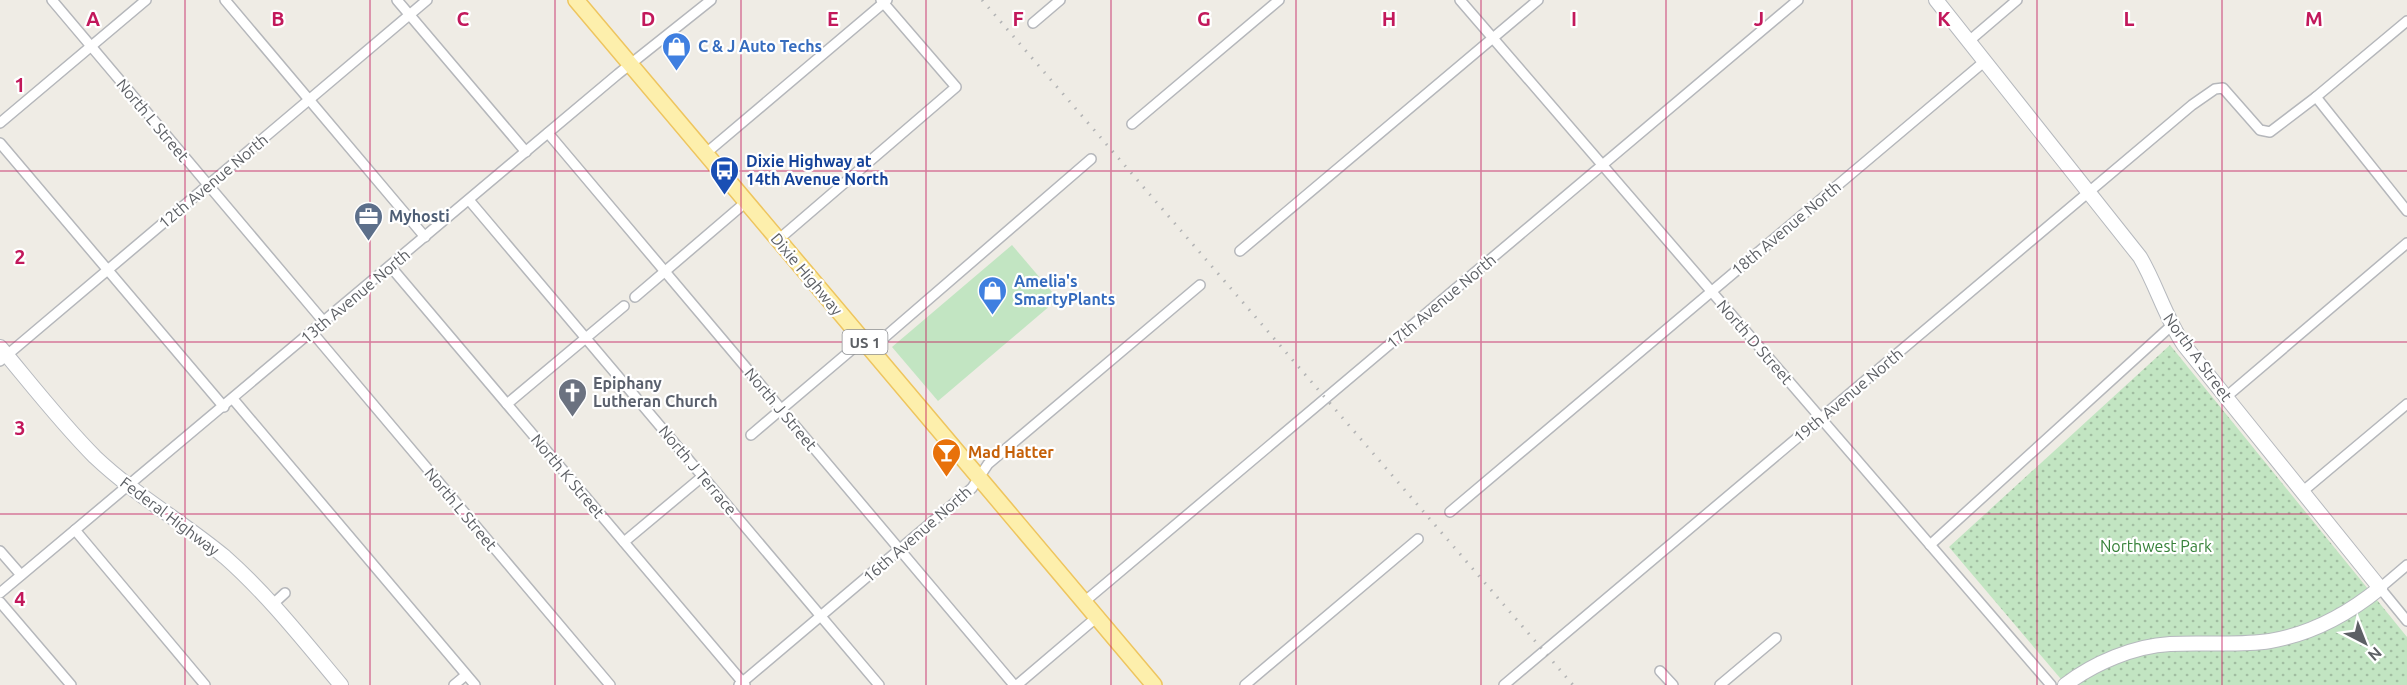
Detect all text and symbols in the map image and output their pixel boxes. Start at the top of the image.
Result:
text: A [86,7,100,30]
text: B [271,7,285,30]
text: C [457,7,470,30]
text: D [641,7,655,30]
text: E [827,7,839,30]
text: F [1012,7,1024,30]
text: G [1197,7,1211,30]
text: H [1382,7,1396,30]
text: I [1571,7,1577,30]
text: J [1754,7,1764,30]
text: K [1937,7,1951,30]
text: L [2124,7,2135,30]
text: M [2305,7,2323,30]
shop icon: C & J Auto Techs [661,30,693,72]
place label: C & J Auto Techs [698,37,822,55]
text: 1 [14,73,26,96]
street label: North L Street [113,75,193,166]
street label: 12th Avenue North [155,130,271,232]
place label: Dixie Highway at 14th Avenue North [746,152,889,188]
bus stop icon: Dixie Highway at 14th Avenue North [709,154,741,196]
street label: 18th Avenue North [1728,177,1844,279]
office icon: Myhosti [352,200,384,242]
place label: Myhosti [389,207,450,225]
street label: Dixie Highway [768,229,847,319]
text: 2 [14,245,26,268]
street label: 13th Avenue North [297,245,413,347]
street label: 17th Avenue North [1383,250,1499,352]
place label: Amelia's SmartyPlants [1014,272,1115,308]
shop icon: Amelia's SmartyPlants [977,274,1009,316]
street label: North D Street [1714,296,1797,388]
street label: North A Street [2160,309,2236,405]
road number: US 1 [842,330,888,354]
street label: 19th Avenue North [1790,344,1906,446]
street label: North J Street [741,364,821,454]
place label: Epiphany Lutheran Church [593,374,718,410]
church icon: Epiphany Lutheran Church [556,376,588,418]
text: 3 [14,416,26,439]
street label: North J Terrace [655,422,741,518]
street label: North K Street [528,430,609,522]
bar icon: Mad Hatter [931,436,963,478]
place label: Mad Hatter [968,443,1054,461]
street label: North L Street [421,464,501,555]
street label: Federal Highway [117,473,223,559]
street label: 16th Avenue North [859,482,975,586]
park label: Northwest Park [2100,537,2212,555]
text: 4 [14,587,26,610]
north arrow [2335,613,2395,673]
text: N [2365,643,2385,665]

